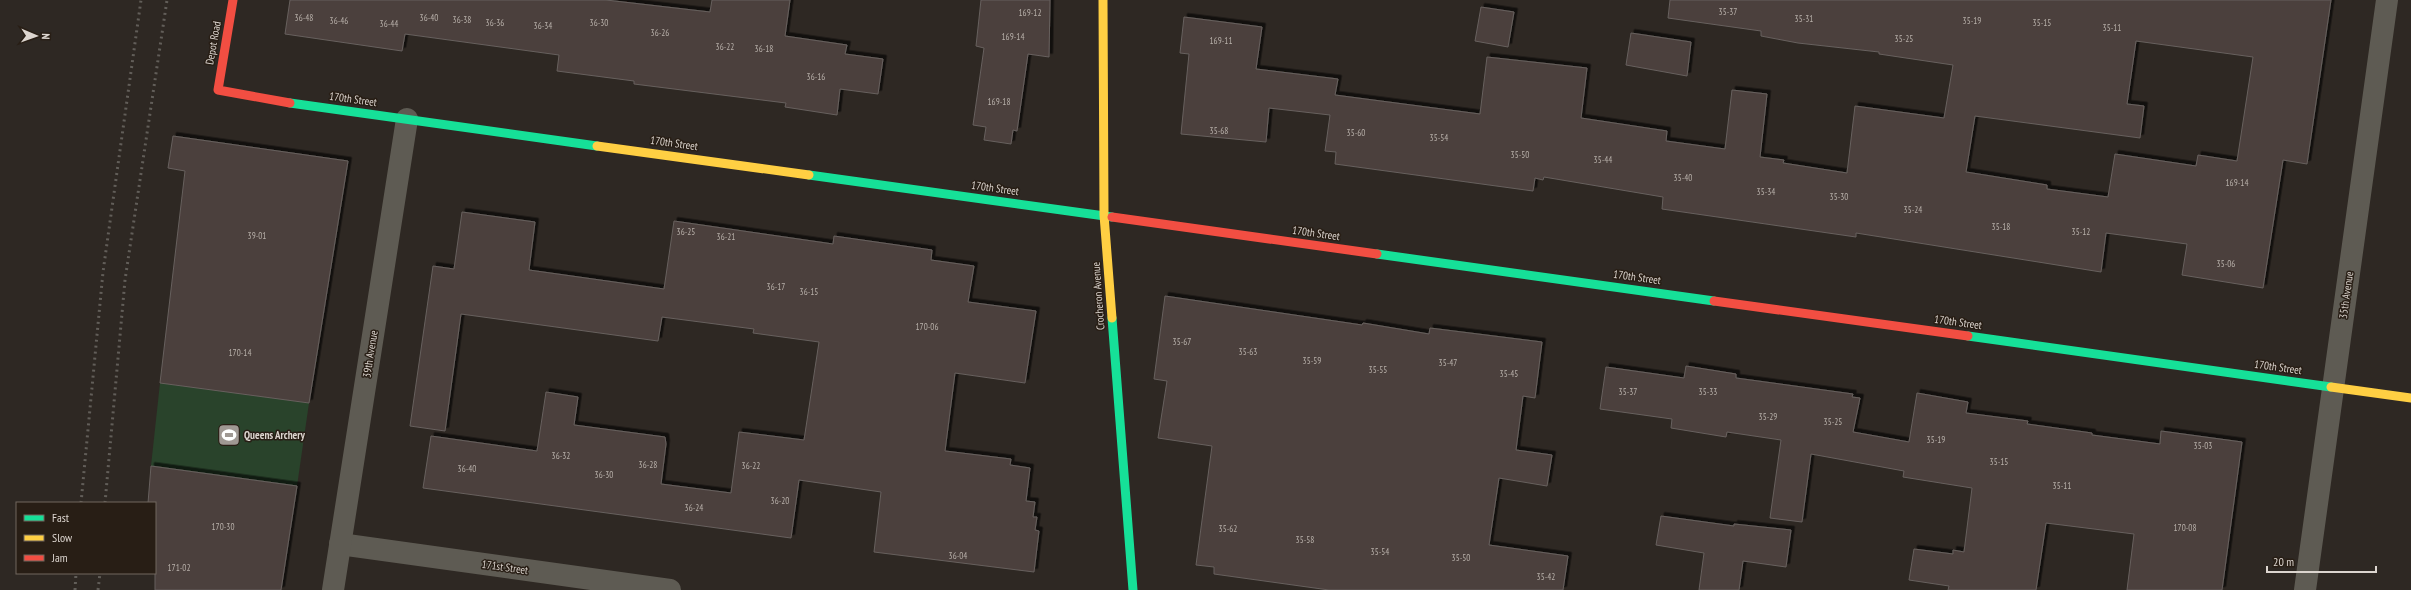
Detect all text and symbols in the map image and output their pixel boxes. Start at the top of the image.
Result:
house number: 35-37 [1719,6,1737,17]
house number: 169-12 [1019,7,1041,18]
house number: 36-48 [295,12,313,23]
house number: 36-40 [420,12,438,23]
house number: 35-31 [1795,13,1813,24]
house number: 36-38 [453,14,471,25]
house number: 36-46 [330,15,348,26]
house number: 35-19 [1963,15,1981,26]
north arrow [16,16,56,56]
house number: 36-36 [486,17,504,28]
house number: 36-30 [590,17,608,28]
house number: 35-15 [2033,17,2051,28]
house number: 36-44 [380,18,398,29]
street label: Depot Road [202,20,224,66]
house number: 36-34 [534,20,552,31]
house number: 35-11 [2103,22,2121,33]
house number: 36-26 [651,27,669,38]
house number: 169-14 [1002,31,1024,42]
text: N [39,33,53,40]
house number: 35-25 [1895,33,1913,44]
house number: 169-11 [1210,35,1232,46]
house number: 36-22 [716,41,734,52]
house number: 36-18 [755,43,773,54]
house number: 36-16 [807,71,825,82]
street label: 170th Street [328,89,378,109]
house number: 169-18 [988,96,1010,107]
house number: 35-68 [1210,125,1228,136]
house number: 35-60 [1347,127,1365,138]
house number: 35-54 [1430,132,1448,143]
street label: 170th Street [649,133,699,153]
house number: 35-50 [1511,149,1529,160]
house number: 35-44 [1594,154,1612,165]
house number: 35-40 [1674,172,1692,183]
house number: 169-14 [2226,177,2248,188]
street label: 170th Street [970,178,1020,198]
house number: 35-34 [1757,186,1775,197]
house number: 35-30 [1830,191,1848,202]
house number: 35-24 [1904,204,1922,215]
house number: 35-18 [1992,221,2010,232]
street label: 170th Street [1291,223,1341,243]
house number: 36-25 [677,226,695,237]
house number: 35-12 [2072,226,2090,237]
house number: 39-01 [248,230,266,241]
house number: 36-21 [717,231,735,242]
house number: 35-06 [2217,258,2235,269]
street label: Crocheron Avenue [1089,261,1107,331]
street label: 170th Street [1612,267,1662,287]
street label: 35th Avenue [2336,270,2356,320]
house number: 36-17 [767,281,785,292]
house number: 36-15 [800,286,818,297]
street label: 170th Street [1933,312,1983,332]
house number: 170-06 [916,321,938,332]
street label: 39th Avenue [359,329,381,379]
house number: 35-67 [1173,336,1191,347]
house number: 35-63 [1239,346,1257,357]
house number: 170-14 [229,347,251,358]
house number: 35-59 [1303,355,1321,366]
house number: 35-47 [1439,357,1457,368]
street label: 170th Street [2253,357,2303,377]
house number: 35-55 [1369,364,1387,375]
house number: 35-45 [1500,368,1518,379]
house number: 35-37 [1619,386,1637,397]
house number: 35-33 [1699,386,1717,397]
house number: 35-29 [1759,411,1777,422]
house number: 35-25 [1824,416,1842,427]
sports icon: Queens Archery [216,422,242,448]
place label: Queens Archery [244,428,306,442]
house number: 35-19 [1927,434,1945,445]
house number: 35-03 [2194,440,2212,451]
house number: 36-32 [552,450,570,461]
house number: 35-15 [1990,456,2008,467]
house number: 36-28 [639,459,657,470]
house number: 36-22 [742,460,760,471]
house number: 36-40 [458,463,476,474]
house number: 36-30 [595,469,613,480]
house number: 35-11 [2053,480,2071,491]
house number: 36-20 [771,495,789,506]
legend [16,502,156,574]
house number: 36-24 [685,502,703,513]
text: Fast [52,510,70,525]
house number: 170-30 [212,521,234,532]
house number: 170-08 [2174,522,2196,533]
house number: 35-62 [1219,523,1237,534]
text: Slow [52,530,73,545]
house number: 35-58 [1296,534,1314,545]
house number: 35-54 [1371,546,1389,557]
scale bar [2267,548,2376,574]
text: Jam [51,550,68,565]
house number: 36-04 [949,550,967,561]
house number: 35-50 [1452,552,1470,563]
text: 20 m [2273,554,2294,569]
street label: 171st Street [481,557,529,577]
house number: 171-02 [168,562,190,573]
house number: 35-42 [1537,571,1555,582]

